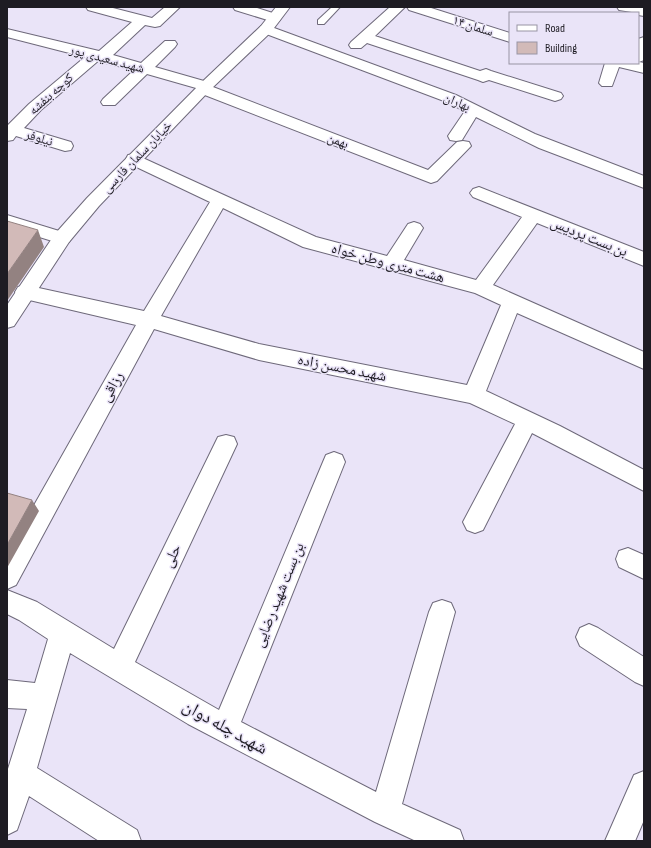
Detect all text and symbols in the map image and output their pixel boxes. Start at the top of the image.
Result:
street label: سلمان ۱۴ [451,12,495,40]
legend [509,12,639,64]
text: Road [545,21,565,36]
street label: شهید سعیدی پور [67,41,146,77]
text: Building [545,41,577,56]
street label: کوچه بنفشه [25,69,77,118]
street label: بهاران [441,89,473,115]
street label: خیابان سلمان فارسی [99,118,175,196]
street label: نیلوفر [22,126,55,150]
street label: بهمن [325,130,351,152]
street label: بن بست پردیس [548,213,630,261]
street label: هشت متری وطن خواه [329,239,447,287]
street label: شهید محسن زاده [296,350,388,386]
street label: رزاقی [96,368,128,405]
street label: بن بست شهید رضایی [249,540,309,650]
street label: حلی [158,541,186,571]
street label: شهید چله دوان [179,695,271,759]

